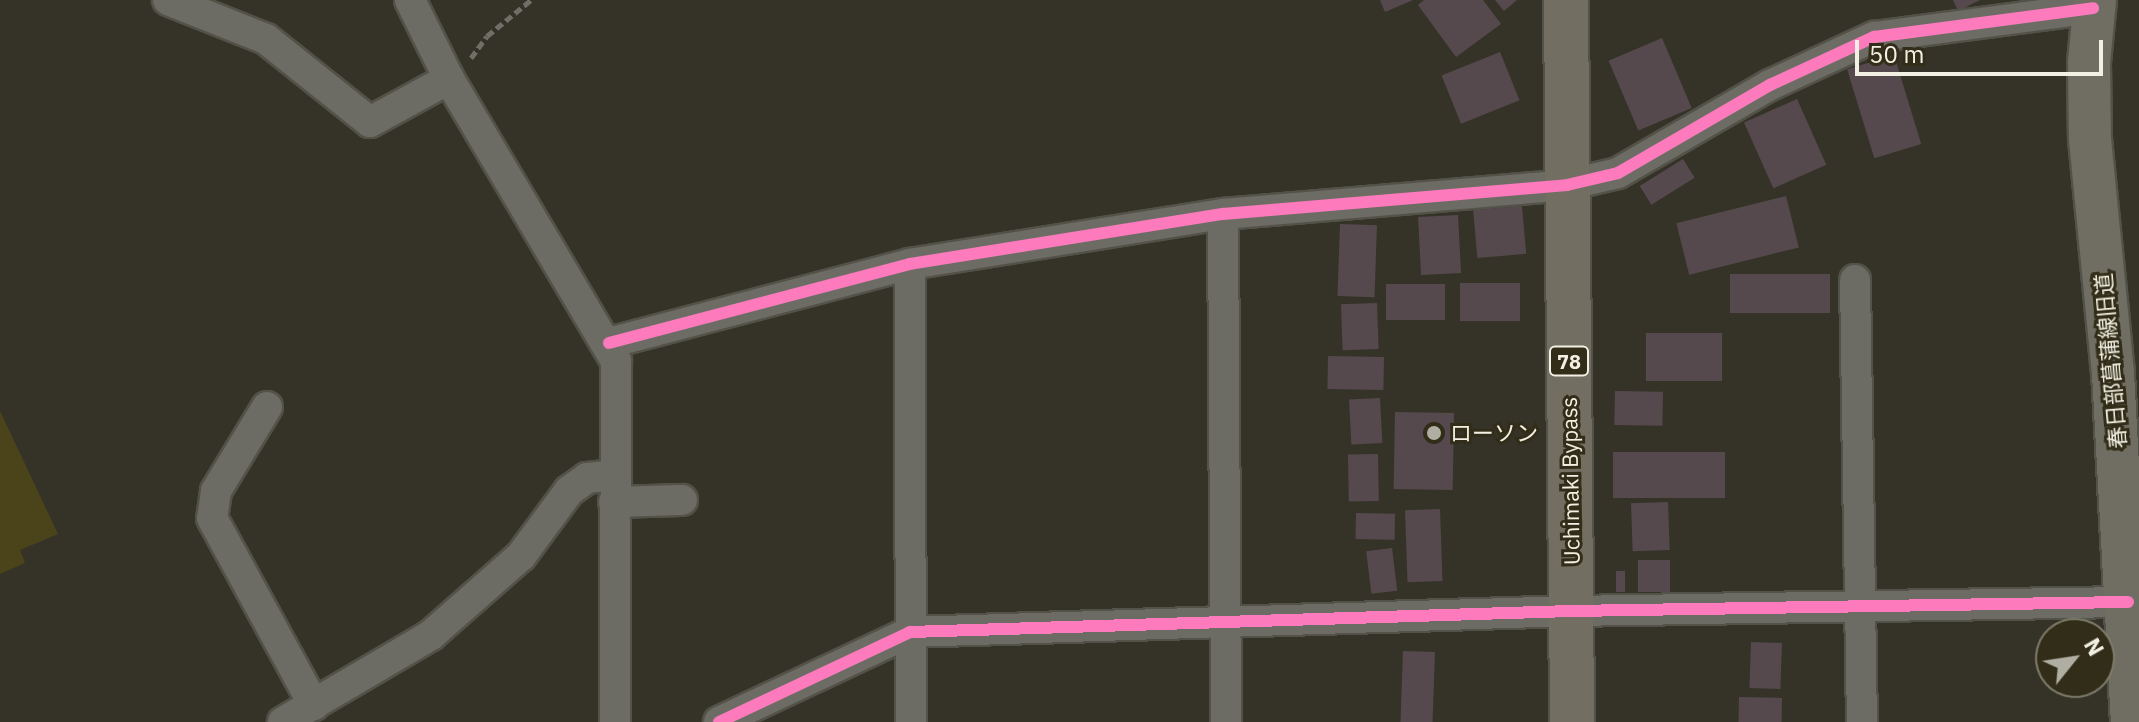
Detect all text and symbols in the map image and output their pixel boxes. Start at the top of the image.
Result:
scale bar [1859,24,2107,74]
text: 50 m [1869,38,1924,70]
street label: 春日部菖蒲線旧道 [2089,272,2131,450]
road number: 78 [1549,345,1589,377]
street label: Uchimaki Bypass [1555,397,1585,565]
place label: ローソン [1450,420,1538,446]
marker: ローソン [1425,424,1443,442]
north arrow [2035,618,2115,698]
text: N [2078,633,2111,661]

